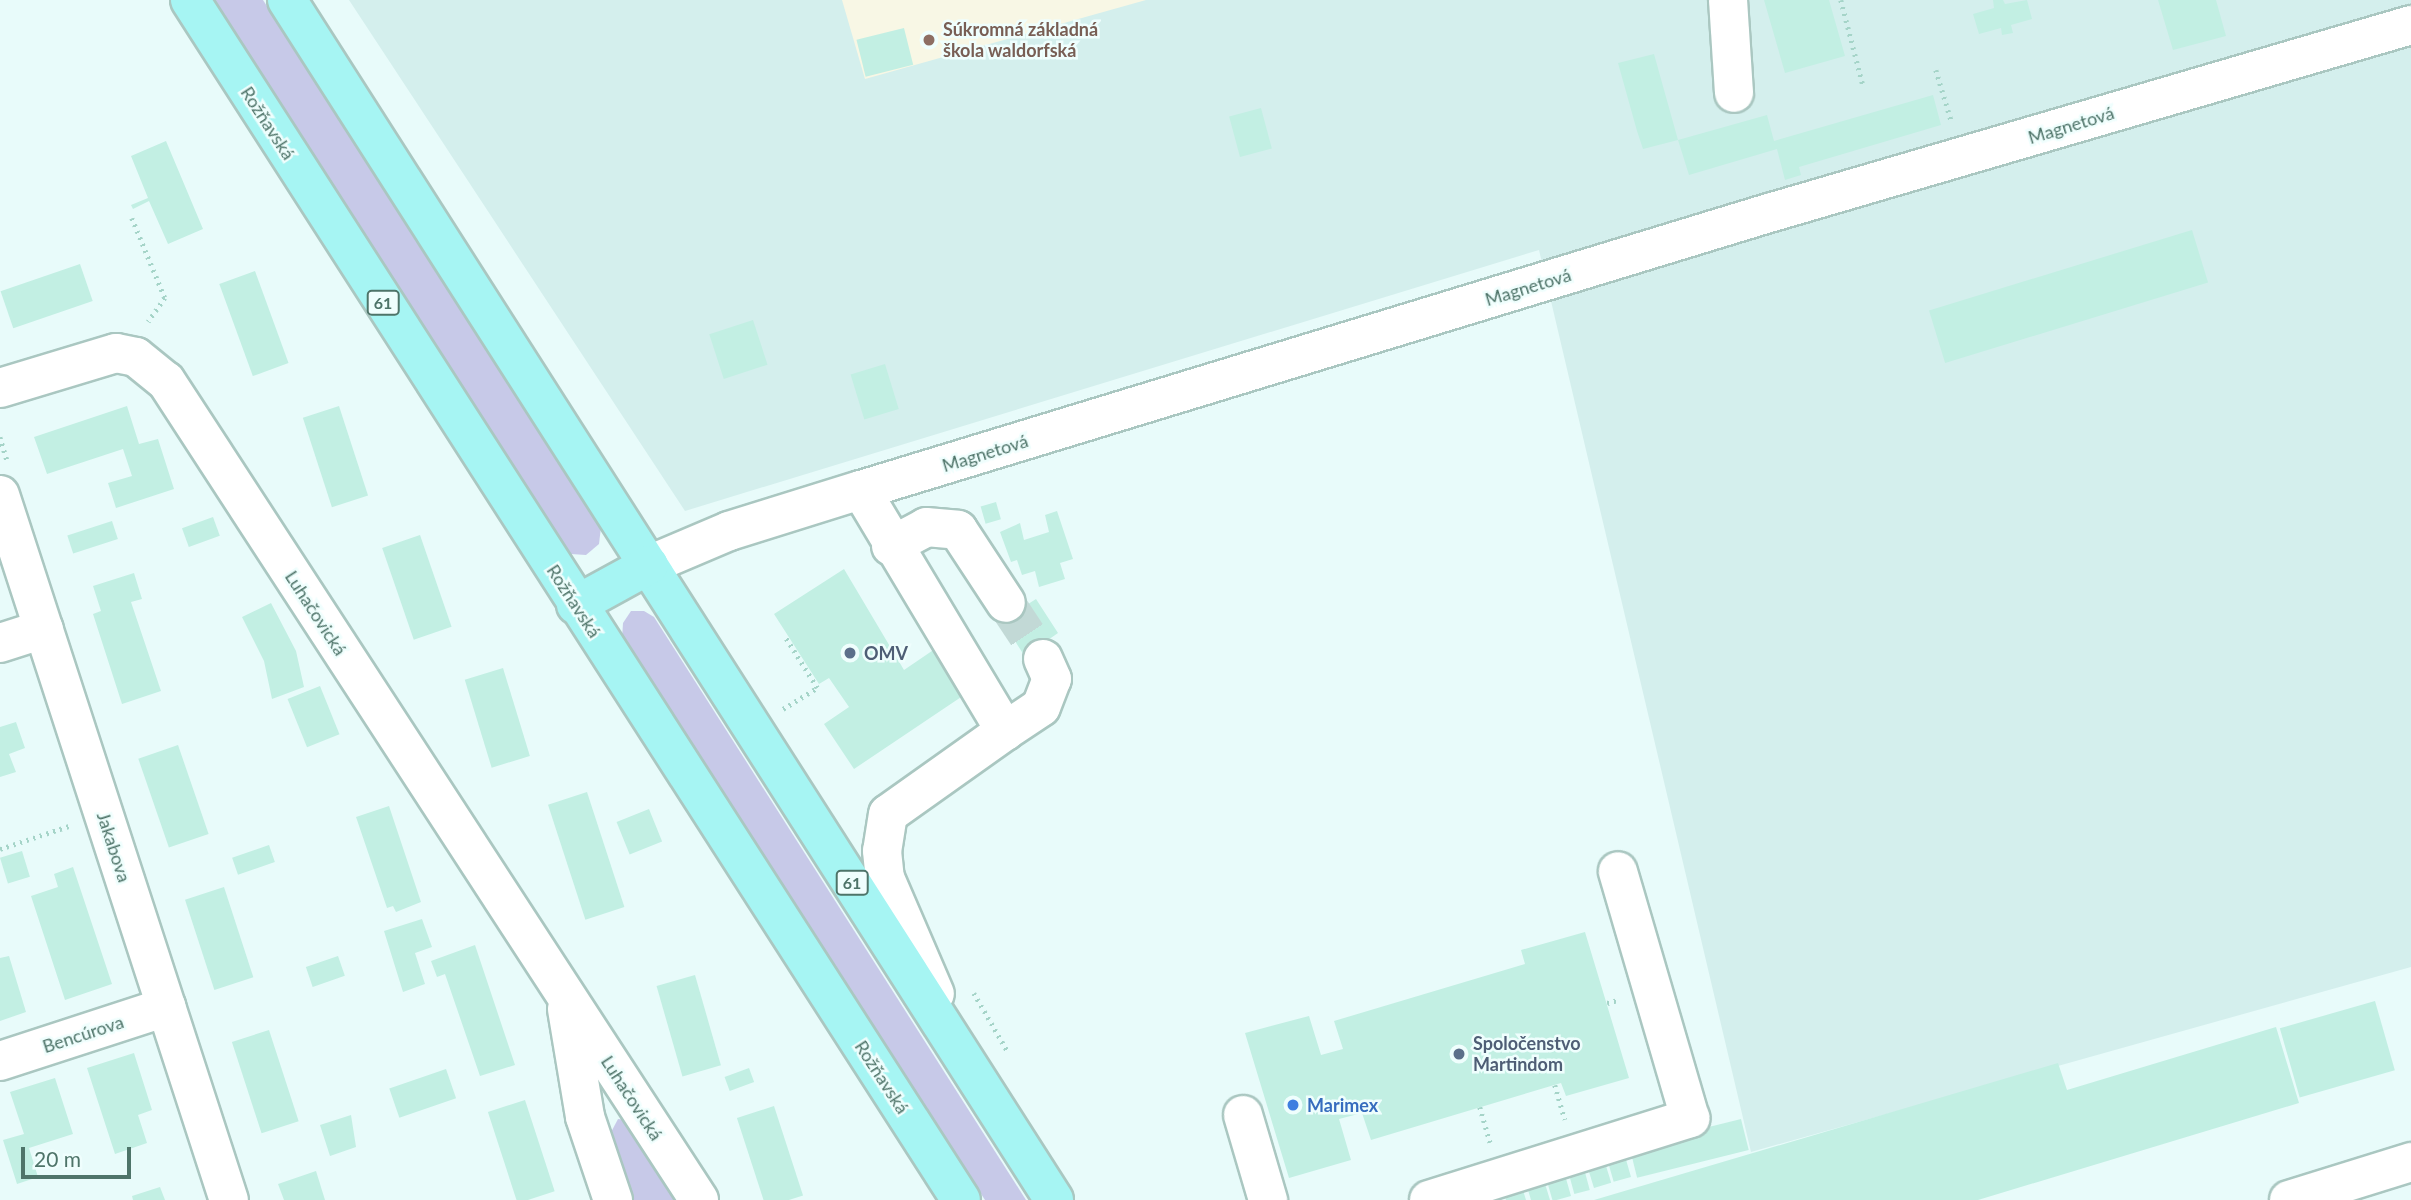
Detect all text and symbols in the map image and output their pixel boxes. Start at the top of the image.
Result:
place label: Súkromná základná škola waldorfská [943,19,1098,61]
marker: Súkromná základná škola waldorfská [921,32,937,48]
street label: Rožňavská [236,82,300,164]
street label: Magnetová [2025,102,2117,148]
street label: Magnetová [1482,264,1574,310]
road number: 61 [366,290,400,316]
street label: Magnetová [939,430,1031,476]
street label: Rožňavská [542,560,606,642]
street label: Luhačovická [281,567,351,659]
place label: OMV [864,642,908,664]
marker: OMV [842,645,858,661]
street label: Jakabova [93,809,135,885]
road number: 61 [834,870,870,896]
street label: Bencúrova [40,1011,126,1057]
place label: Spoločenstvo Martindom [1473,1033,1581,1076]
street label: Rožňavská [850,1036,914,1118]
marker: Spoločenstvo Martindom [1451,1046,1467,1062]
street label: Luhačovická [597,1052,667,1144]
place label: Marimex [1307,1094,1378,1116]
marker: Marimex [1285,1097,1301,1113]
scale bar [24,1134,135,1178]
text: 20 m [34,1146,81,1171]

